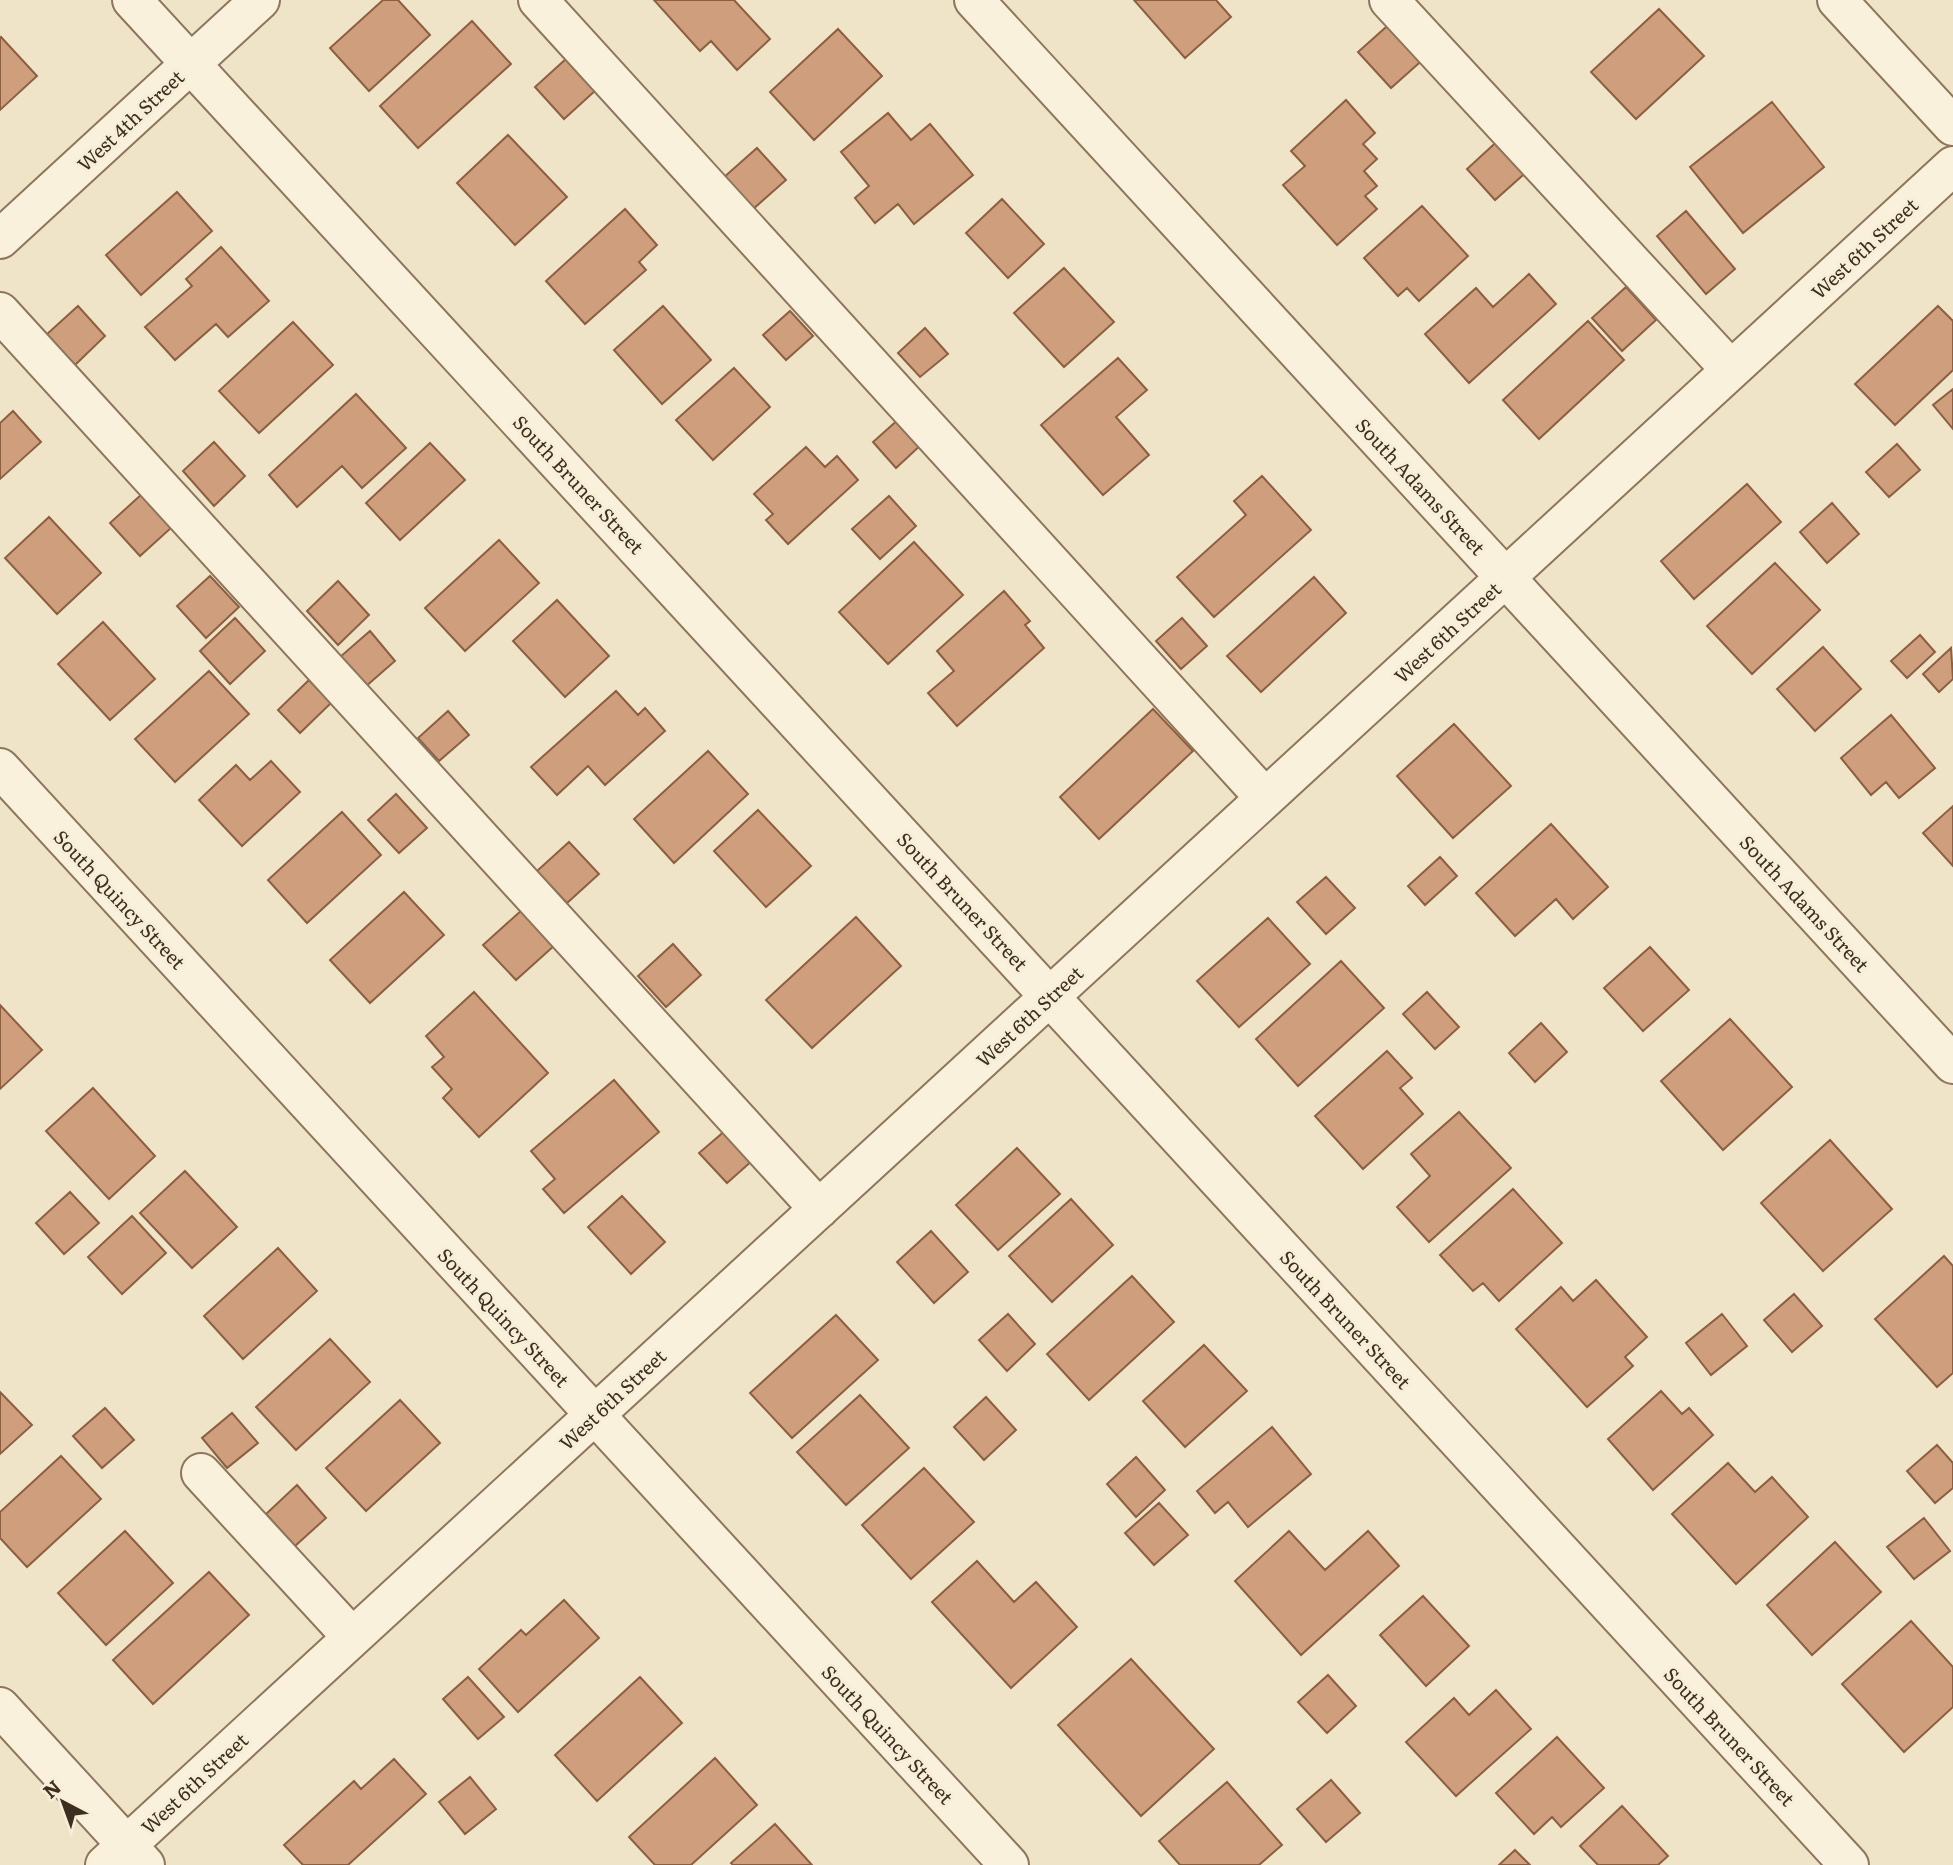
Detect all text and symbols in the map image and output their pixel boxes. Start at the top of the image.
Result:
street label: West 4th Street [70,63,190,177]
street label: West 6th Street [1804,191,1924,305]
street label: South Bruner Street [507,408,651,560]
street label: South Adams Street [1350,411,1492,561]
street label: West 6th Street [1387,575,1507,689]
street label: South Quincy Street [48,823,192,975]
street label: South Bruner Street [891,825,1035,977]
street label: South Adams Street [1734,828,1876,978]
street label: West 6th Street [969,959,1089,1073]
street label: South Quincy Street [432,1241,576,1393]
street label: South Bruner Street [1274,1243,1418,1395]
street label: West 6th Street [552,1342,672,1456]
street label: South Quincy Street [816,1658,960,1810]
street label: South Bruner Street [1658,1660,1802,1812]
street label: West 6th Street [134,1726,254,1840]
north arrow [28,1767,98,1837]
text: N [36,1773,66,1804]

